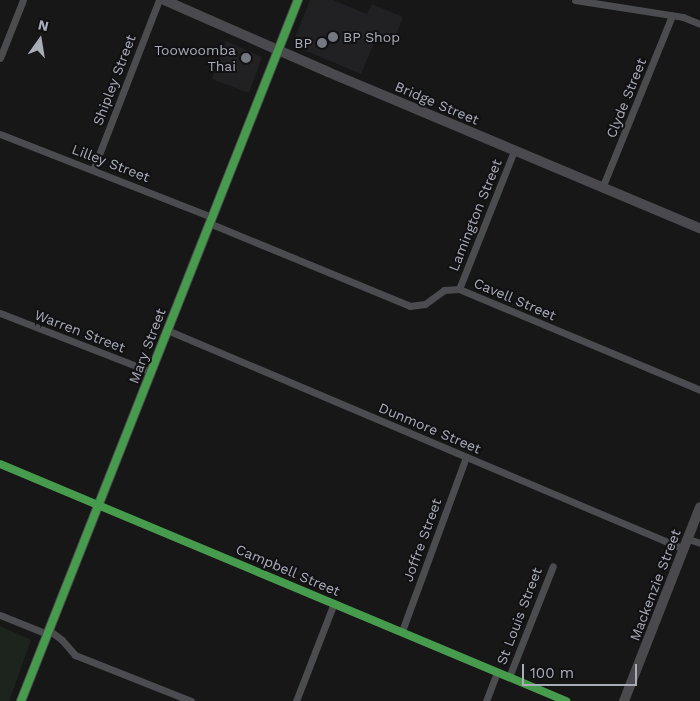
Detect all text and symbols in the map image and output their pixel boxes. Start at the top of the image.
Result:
north arrow [15,15,65,65]
text: N [37,16,50,34]
place label: BP Shop [343,29,400,45]
marker: BP Shop [327,31,339,43]
street label: Shipley Street [89,32,139,128]
place label: BP [294,35,312,51]
marker: BP [316,37,328,49]
place label: Toowoomba Thai [154,42,236,74]
marker: Toowoomba Thai [240,52,252,64]
street label: Clyde Street [602,56,650,140]
street label: Bridge Street [392,78,482,128]
street label: Lilley Street [69,140,153,186]
street label: Lamington Street [445,157,505,273]
street label: Cavell Street [471,274,559,324]
street label: Warren Street [32,306,128,356]
street label: Mary Street [125,306,169,386]
street label: Dunmore Street [376,399,484,457]
street label: Joffre Street [399,496,445,584]
street label: Mackenzie Street [626,527,684,643]
street label: Campbell Street [233,540,343,600]
street label: St Louis Street [493,565,545,667]
scale bar [525,654,640,686]
text: 100 m [530,664,574,682]

